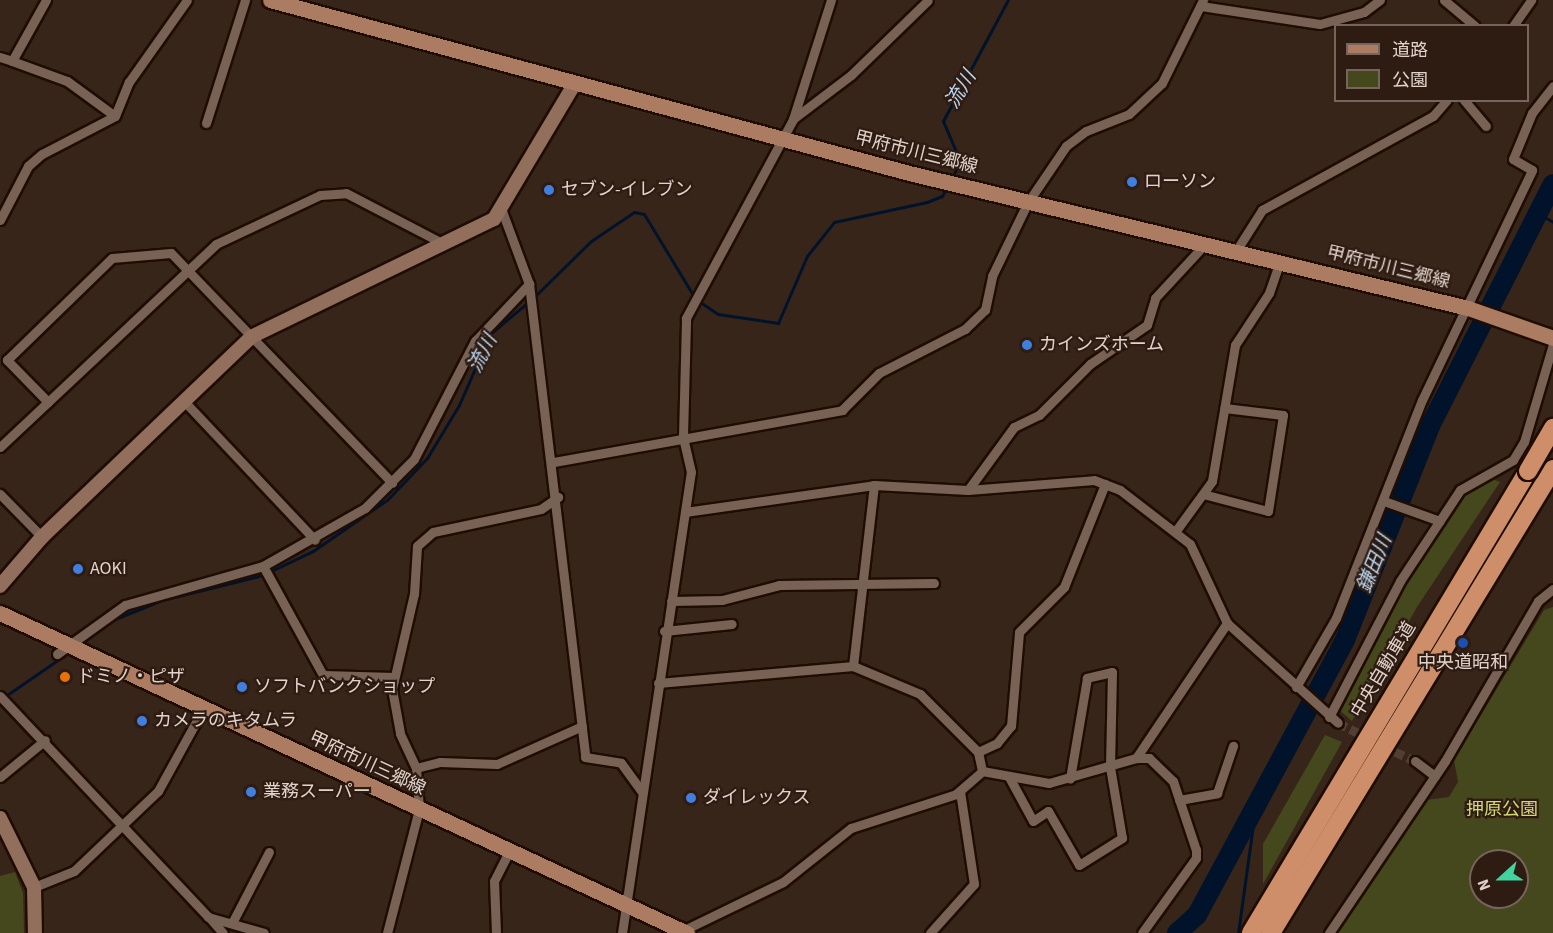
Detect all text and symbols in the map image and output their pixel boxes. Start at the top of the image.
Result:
legend [1334,24,1529,102]
text: 道路 [1392,38,1428,63]
water label: 流川 [940,67,982,113]
text: 公園 [1392,68,1428,93]
street label: 甲府市川三郷線 [852,127,980,179]
place label: ローソン [1144,171,1216,193]
marker: ローソン [1125,175,1139,189]
place label: セブン-イレブン [561,179,693,201]
marker: セブン-イレブン [542,183,556,197]
street label: 甲府市川三郷線 [1324,242,1452,294]
water label: 流川 [463,331,503,377]
place label: カインズホーム [1039,334,1165,356]
marker: カインズホーム [1020,338,1034,352]
water label: 鎌田川 [1353,532,1397,596]
place label: AOKI [90,558,127,580]
marker: AOKI [71,562,85,576]
street label: 中央自動車道 [1347,618,1421,722]
marker: 中央道昭和 [1456,636,1470,650]
place label: 中央道昭和 [1418,652,1508,674]
place label: ドミノ・ピザ [77,666,185,688]
marker: ドミノ・ピザ [58,670,72,684]
place label: ソフトバンクショップ [254,676,434,698]
marker: ソフトバンクショップ [235,680,249,694]
place label: カメラのキタムラ [154,710,298,732]
marker: カメラのキタムラ [135,714,149,728]
street label: 甲府市川三郷線 [305,728,429,800]
place label: 業務スーパー [263,781,371,803]
marker: 業務スーパー [244,785,258,799]
place label: ダイレックス [703,787,811,809]
marker: ダイレックス [684,791,698,805]
park label: 押原公園 [1466,799,1538,821]
north arrow [1469,849,1529,909]
text: N [1472,876,1496,894]

